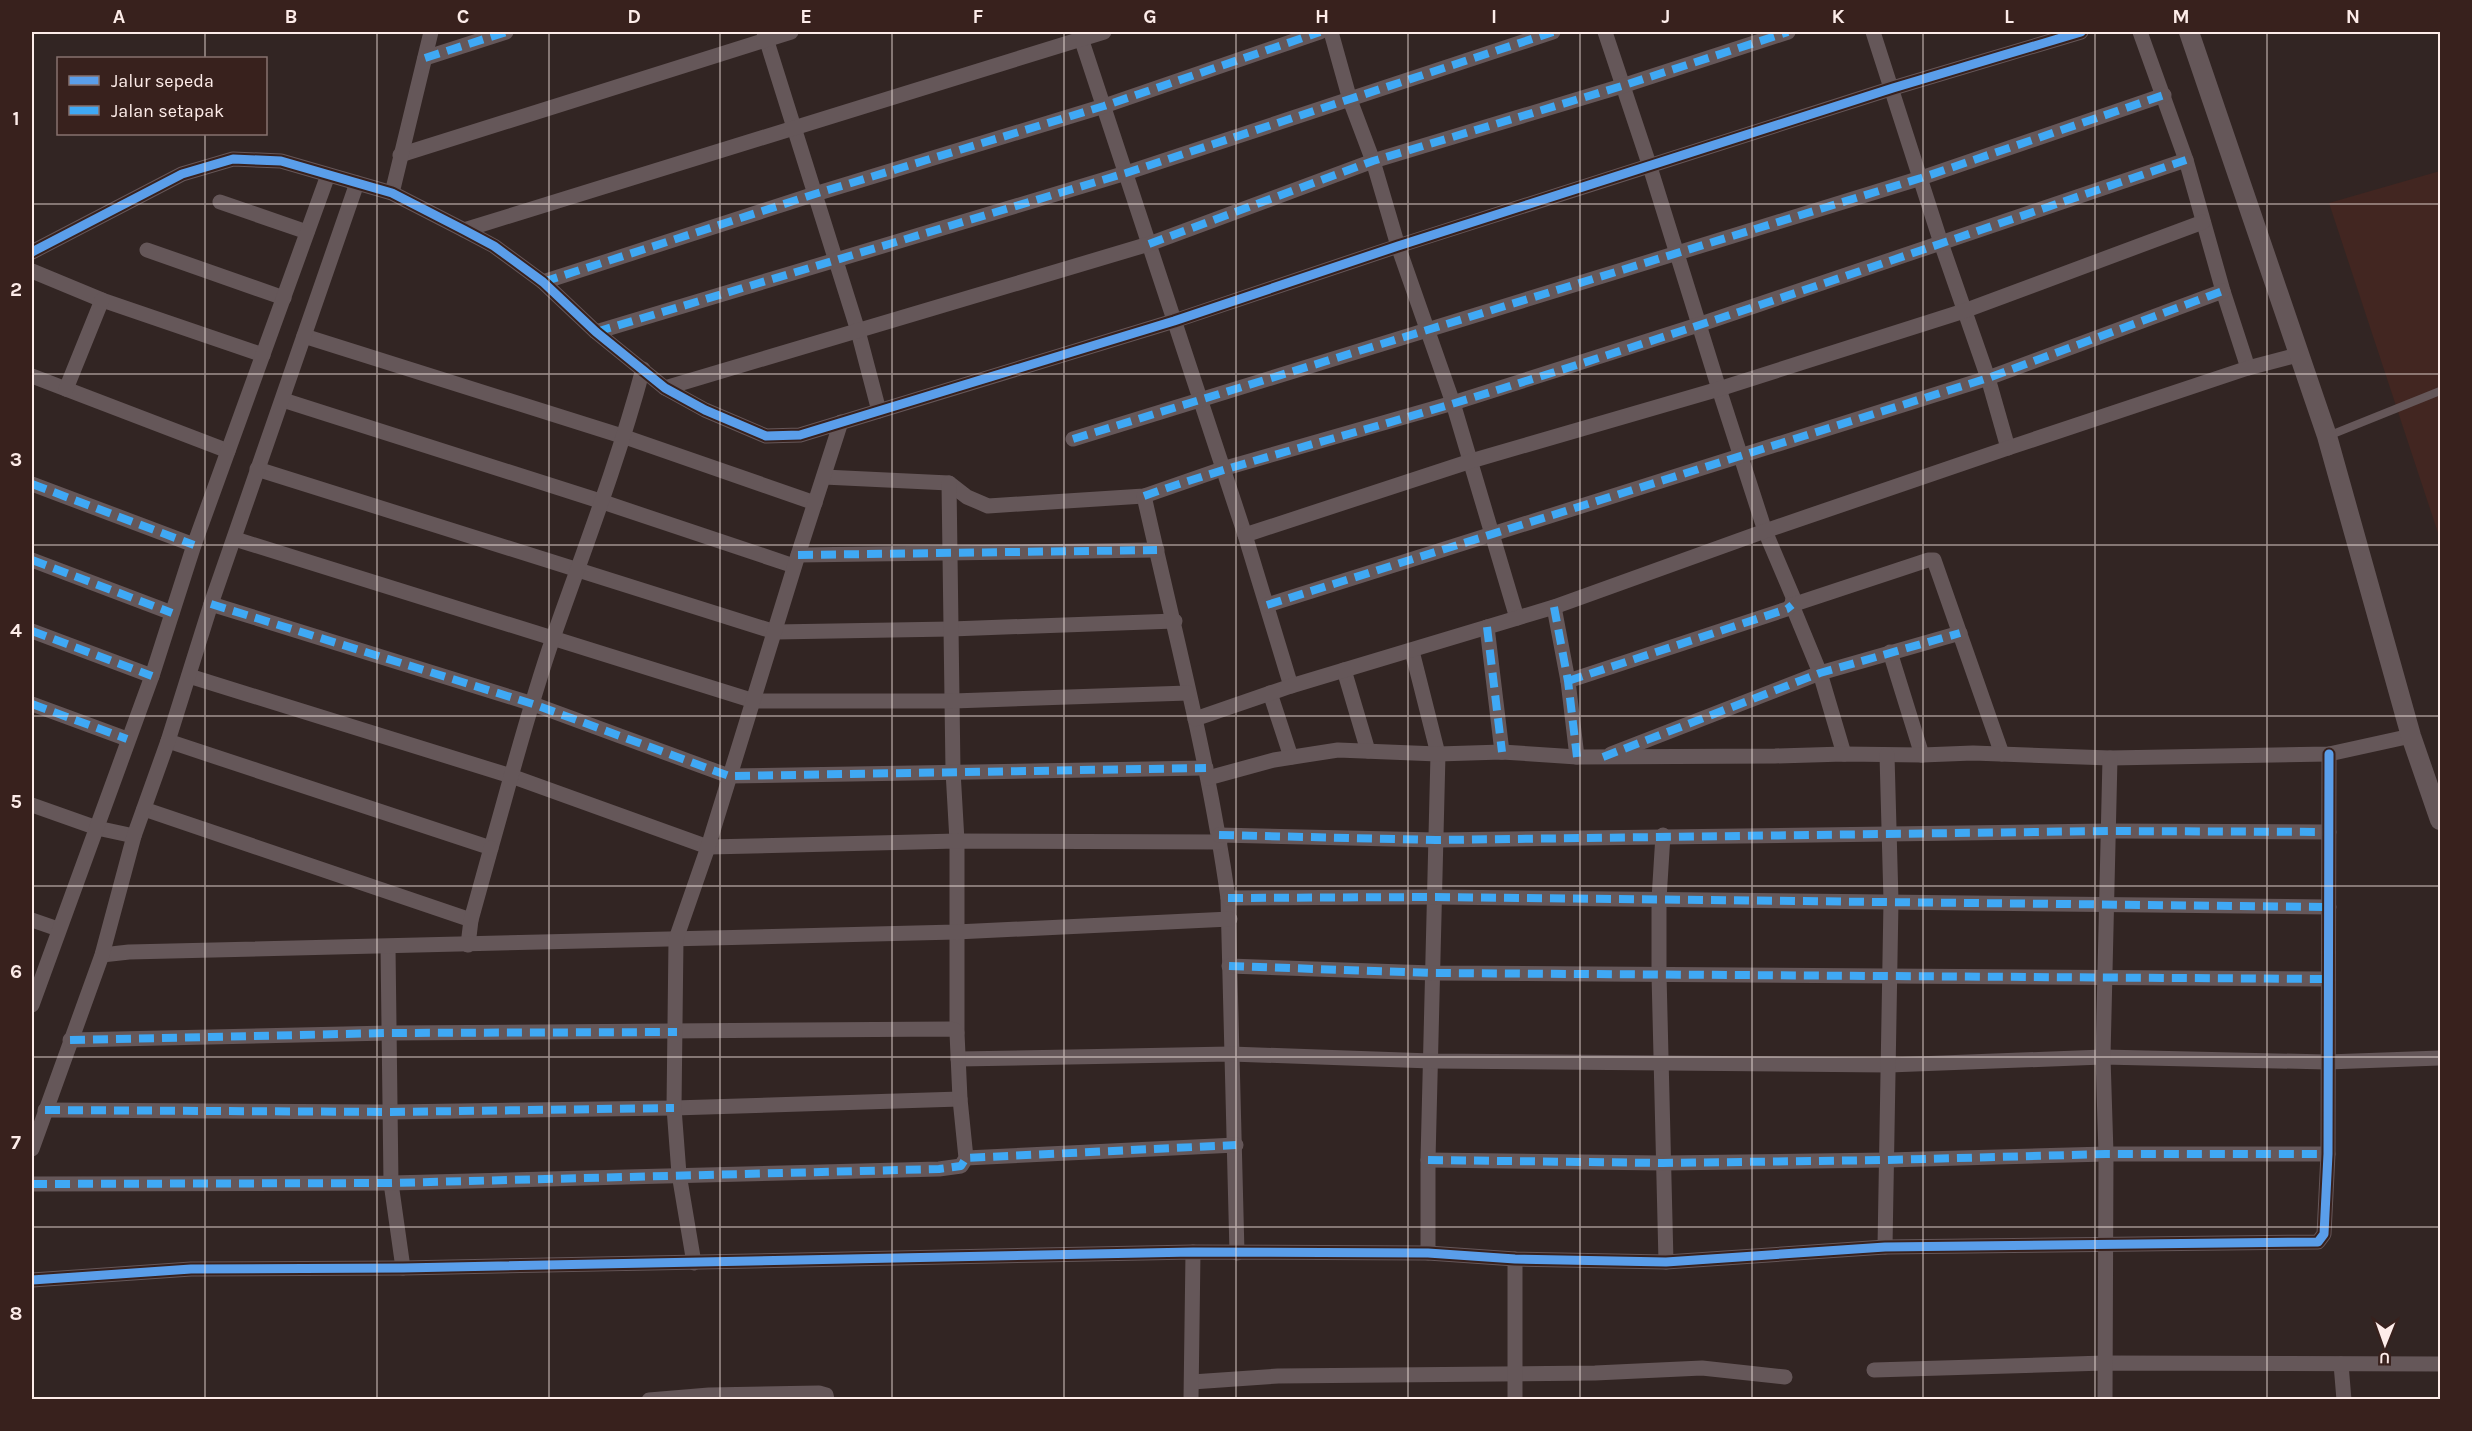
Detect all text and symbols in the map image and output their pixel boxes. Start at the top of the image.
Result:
text: A [113,5,126,28]
text: B [285,5,297,28]
text: C [457,5,469,28]
text: D [627,5,641,28]
text: E [800,5,812,28]
text: F [973,5,984,28]
text: G [1143,5,1157,28]
text: H [1315,5,1329,28]
text: I [1491,5,1497,28]
text: J [1662,5,1670,28]
text: K [1831,5,1845,28]
text: L [2004,5,2014,28]
text: M [2172,5,2190,28]
text: N [2346,5,2360,28]
legend [57,57,267,135]
text: Jalur sepeda [111,70,214,92]
text: Jalan setapak [111,100,224,122]
text: 1 [12,107,20,130]
text: 2 [10,278,22,301]
text: 3 [10,448,22,471]
text: 4 [10,619,22,642]
text: 5 [10,790,22,813]
text: 6 [10,960,22,983]
text: 7 [11,1131,21,1154]
text: 8 [10,1302,22,1325]
north arrow [2355,1314,2415,1374]
text: U [2379,1349,2390,1368]

